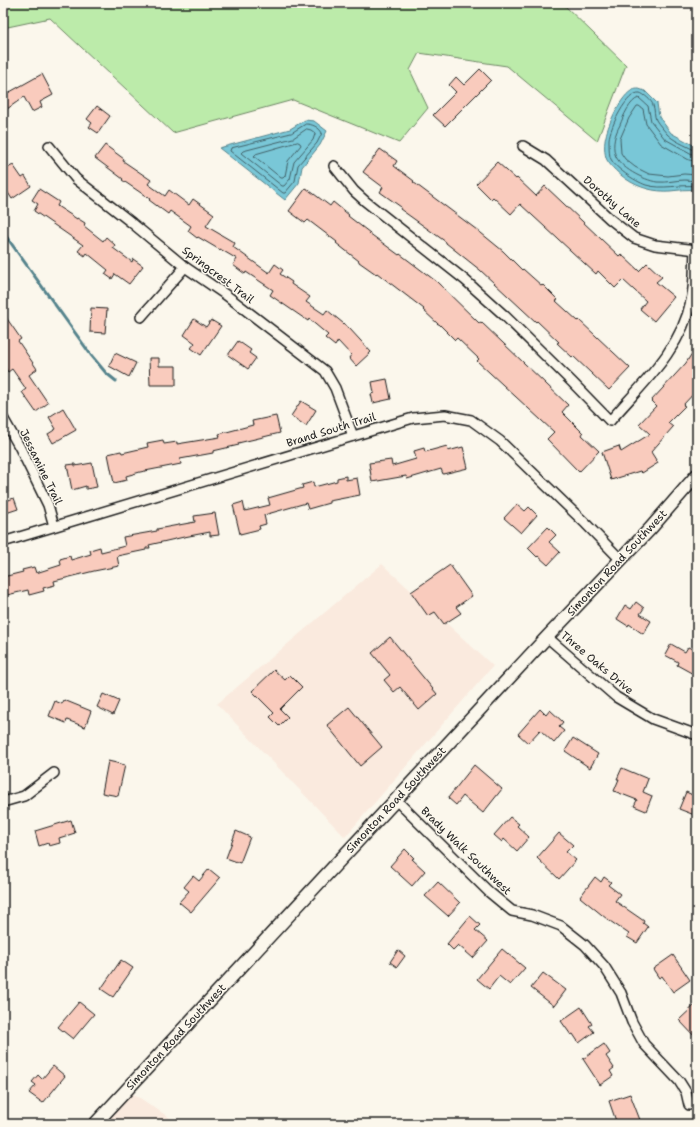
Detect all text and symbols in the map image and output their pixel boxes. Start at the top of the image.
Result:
street label: Dorothy Lane [580,173,644,231]
street label: Springcrest Trail [179,243,258,307]
street label: Brand South Trail [284,409,378,451]
street label: Jessamine Trail [16,427,66,508]
street label: Simonton Road Southwest [564,506,670,619]
street label: Three Oaks Drive [557,628,637,698]
street label: Simonton Road Southwest [343,743,449,856]
street label: Brady Walk Southwest [417,804,515,898]
street label: Simonton Road Southwest [123,980,229,1093]

